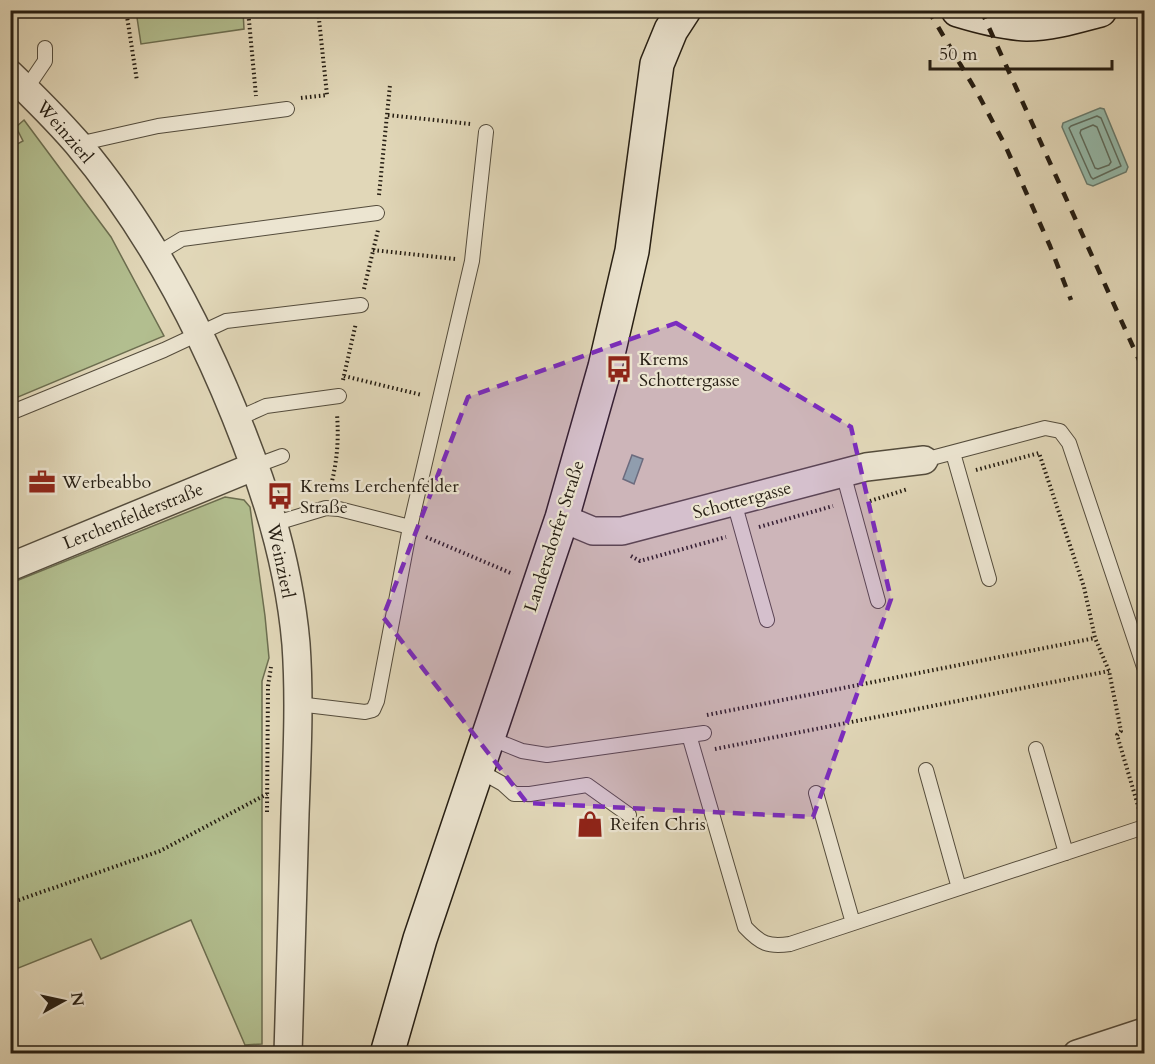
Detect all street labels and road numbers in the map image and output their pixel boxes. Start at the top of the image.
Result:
street label: Weinzierl [30,95,99,169]
street label: Landersdorfer Straße [518,457,591,615]
street label: Schottergasse [690,475,794,526]
street label: Lerchenfelderstraße [59,477,207,556]
street label: Weinzierl [260,520,301,601]

